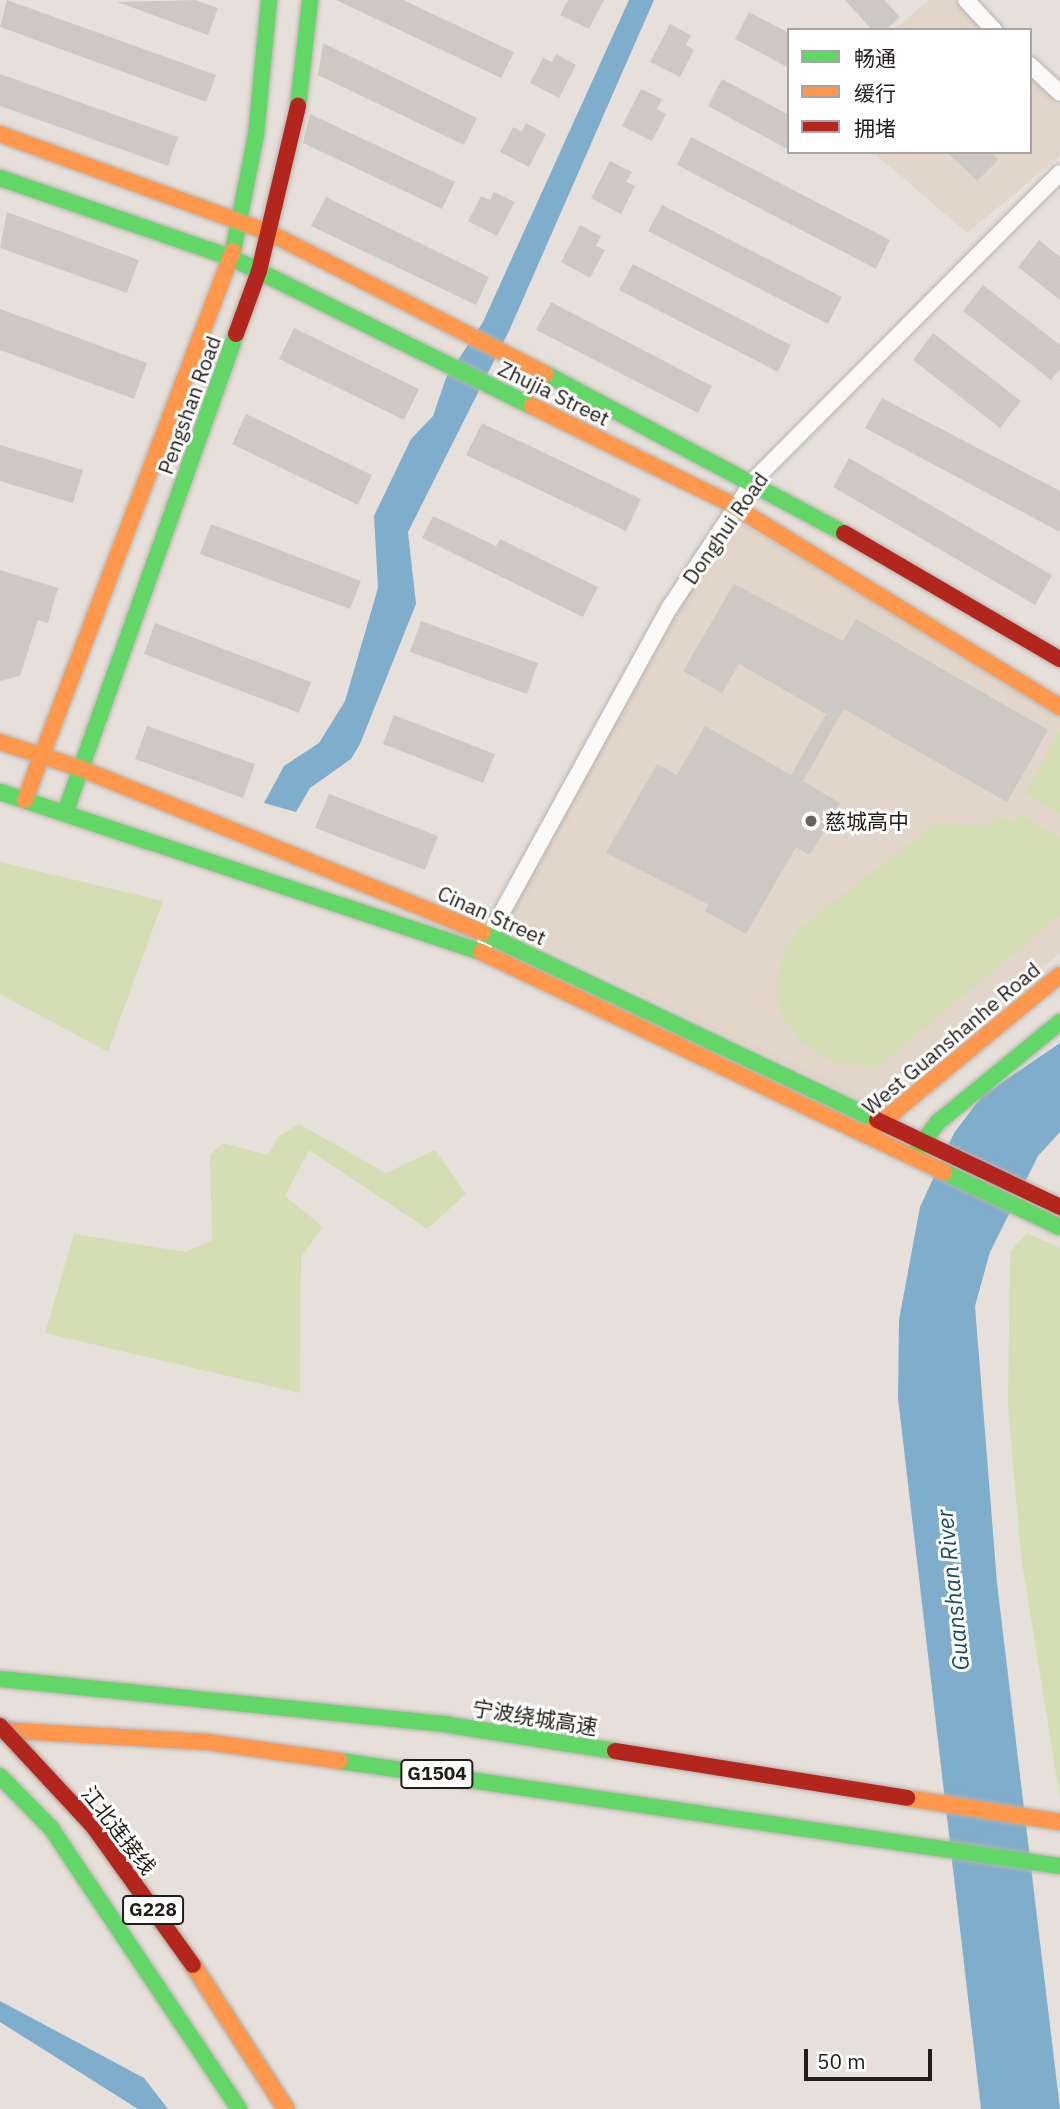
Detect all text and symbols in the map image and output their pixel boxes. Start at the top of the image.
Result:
legend [787,28,1032,154]
text: 畅通 [854,44,896,72]
text: 缓行 [854,79,896,107]
text: 拥堵 [854,114,896,142]
street label: Pengshan Road [152,332,226,478]
street label: Zhujia Street [494,355,614,431]
street label: Donghui Road [677,467,773,589]
place label: 慈城高中 [825,808,909,834]
marker: 慈城高中 [803,813,819,829]
street label: Cinan Street [434,880,550,950]
street label: West Guanshanhe Road [857,956,1045,1120]
water label: Guanshan River [930,1508,974,1672]
street label: 宁波绕城高速 [471,1695,599,1739]
road number: G1504 [400,1758,474,1790]
street label: 江北连接线 [77,1781,161,1879]
road number: G228 [122,1894,184,1926]
scale bar [808,2036,936,2080]
text: 50 m [817,2047,866,2075]

